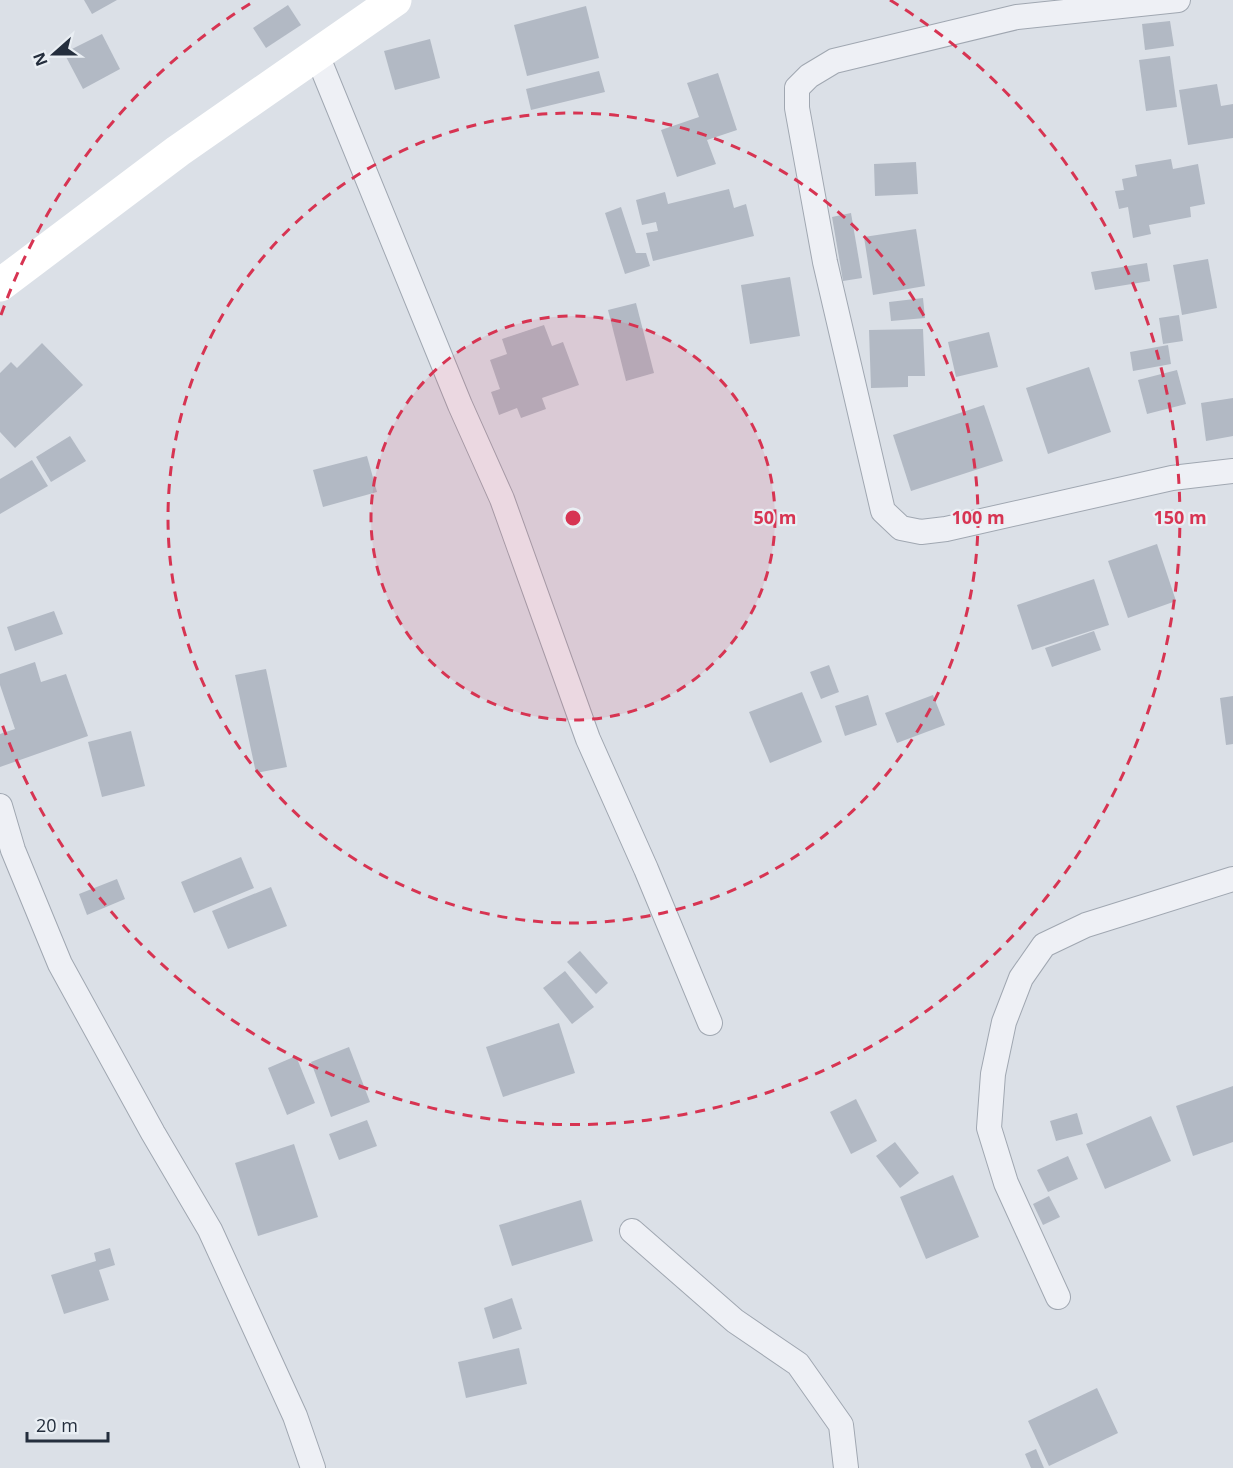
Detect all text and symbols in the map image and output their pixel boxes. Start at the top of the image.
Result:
north arrow [24,24,84,84]
text: N [27,49,53,69]
text: 50 m [754,505,796,529]
text: 100 m [951,505,1005,529]
text: 150 m [1153,505,1207,529]
centre of rings [563,508,583,528]
scale bar [27,1405,108,1443]
text: 20 m [36,1413,78,1437]

